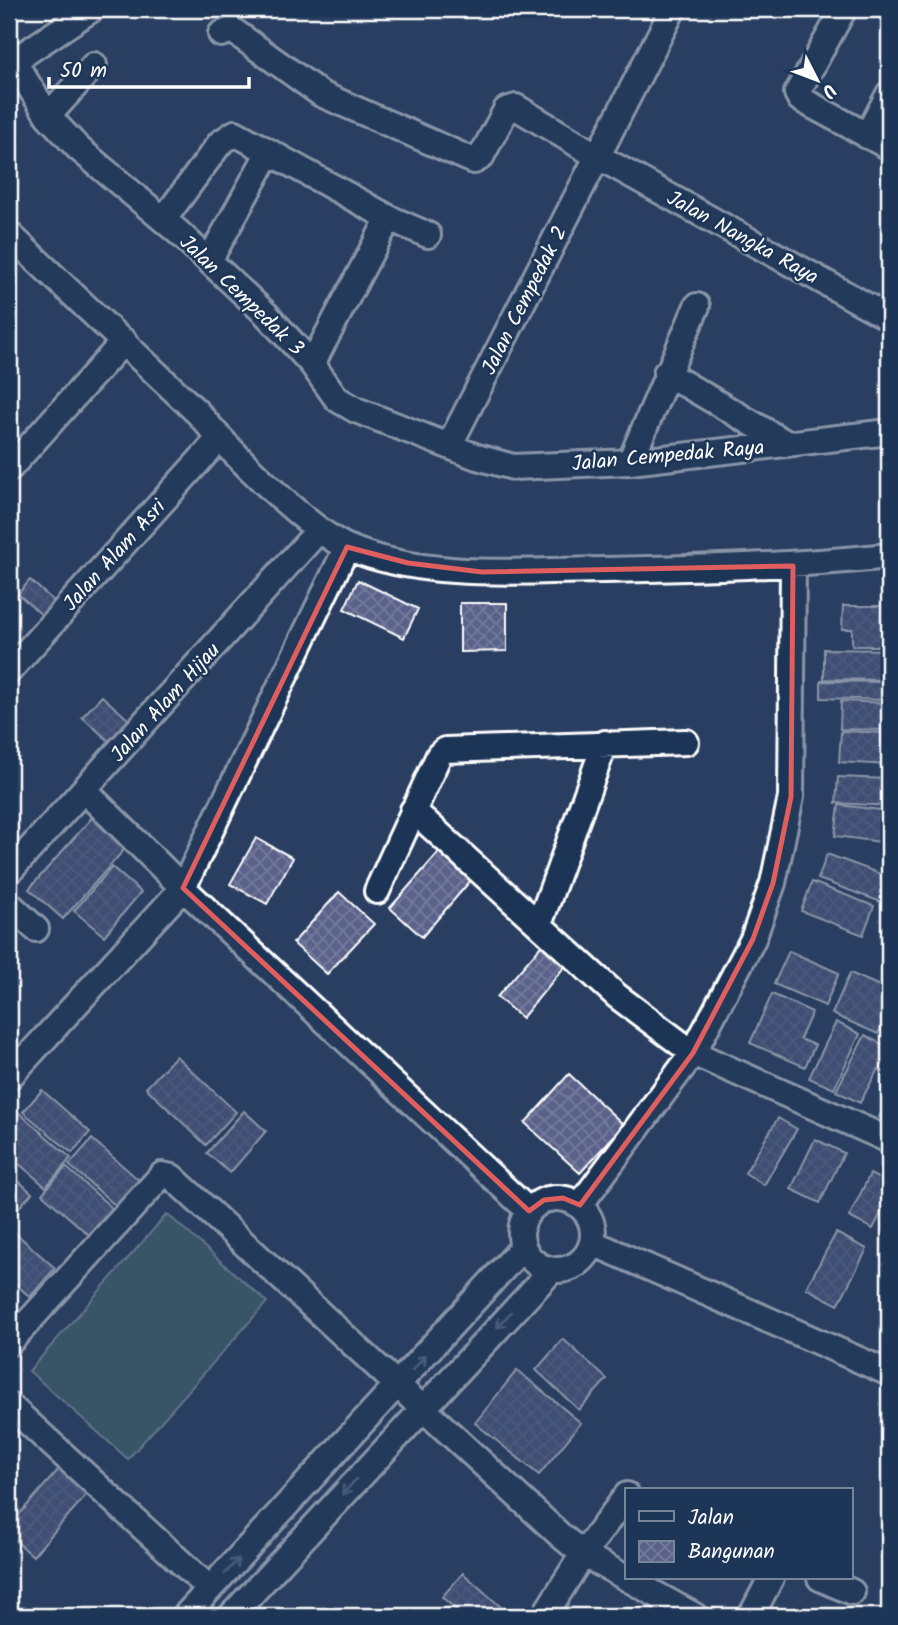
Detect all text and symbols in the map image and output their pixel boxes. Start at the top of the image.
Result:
scale bar [49,46,248,90]
north arrow [782,46,852,116]
text: 50 m [60,55,107,88]
text: U [813,76,843,105]
street label: Jalan Nangka Raya [660,183,824,294]
street label: Jalan Cempedak 2 [474,220,577,381]
street label: Jalan Cempedak 3 [171,228,311,365]
street label: Jalan Cempedak Raya [571,432,766,481]
street label: Jalan Alam Asri [56,492,175,619]
street label: Jalan Alam Hijau [103,636,229,770]
one-way arrow [496,1311,513,1328]
one-way arrow [411,1354,427,1372]
one-way arrow [341,1478,358,1495]
legend [625,1488,852,1580]
text: Jalan [688,1502,734,1535]
text: Bangunan [688,1536,775,1569]
one-way arrow [223,1558,240,1575]

